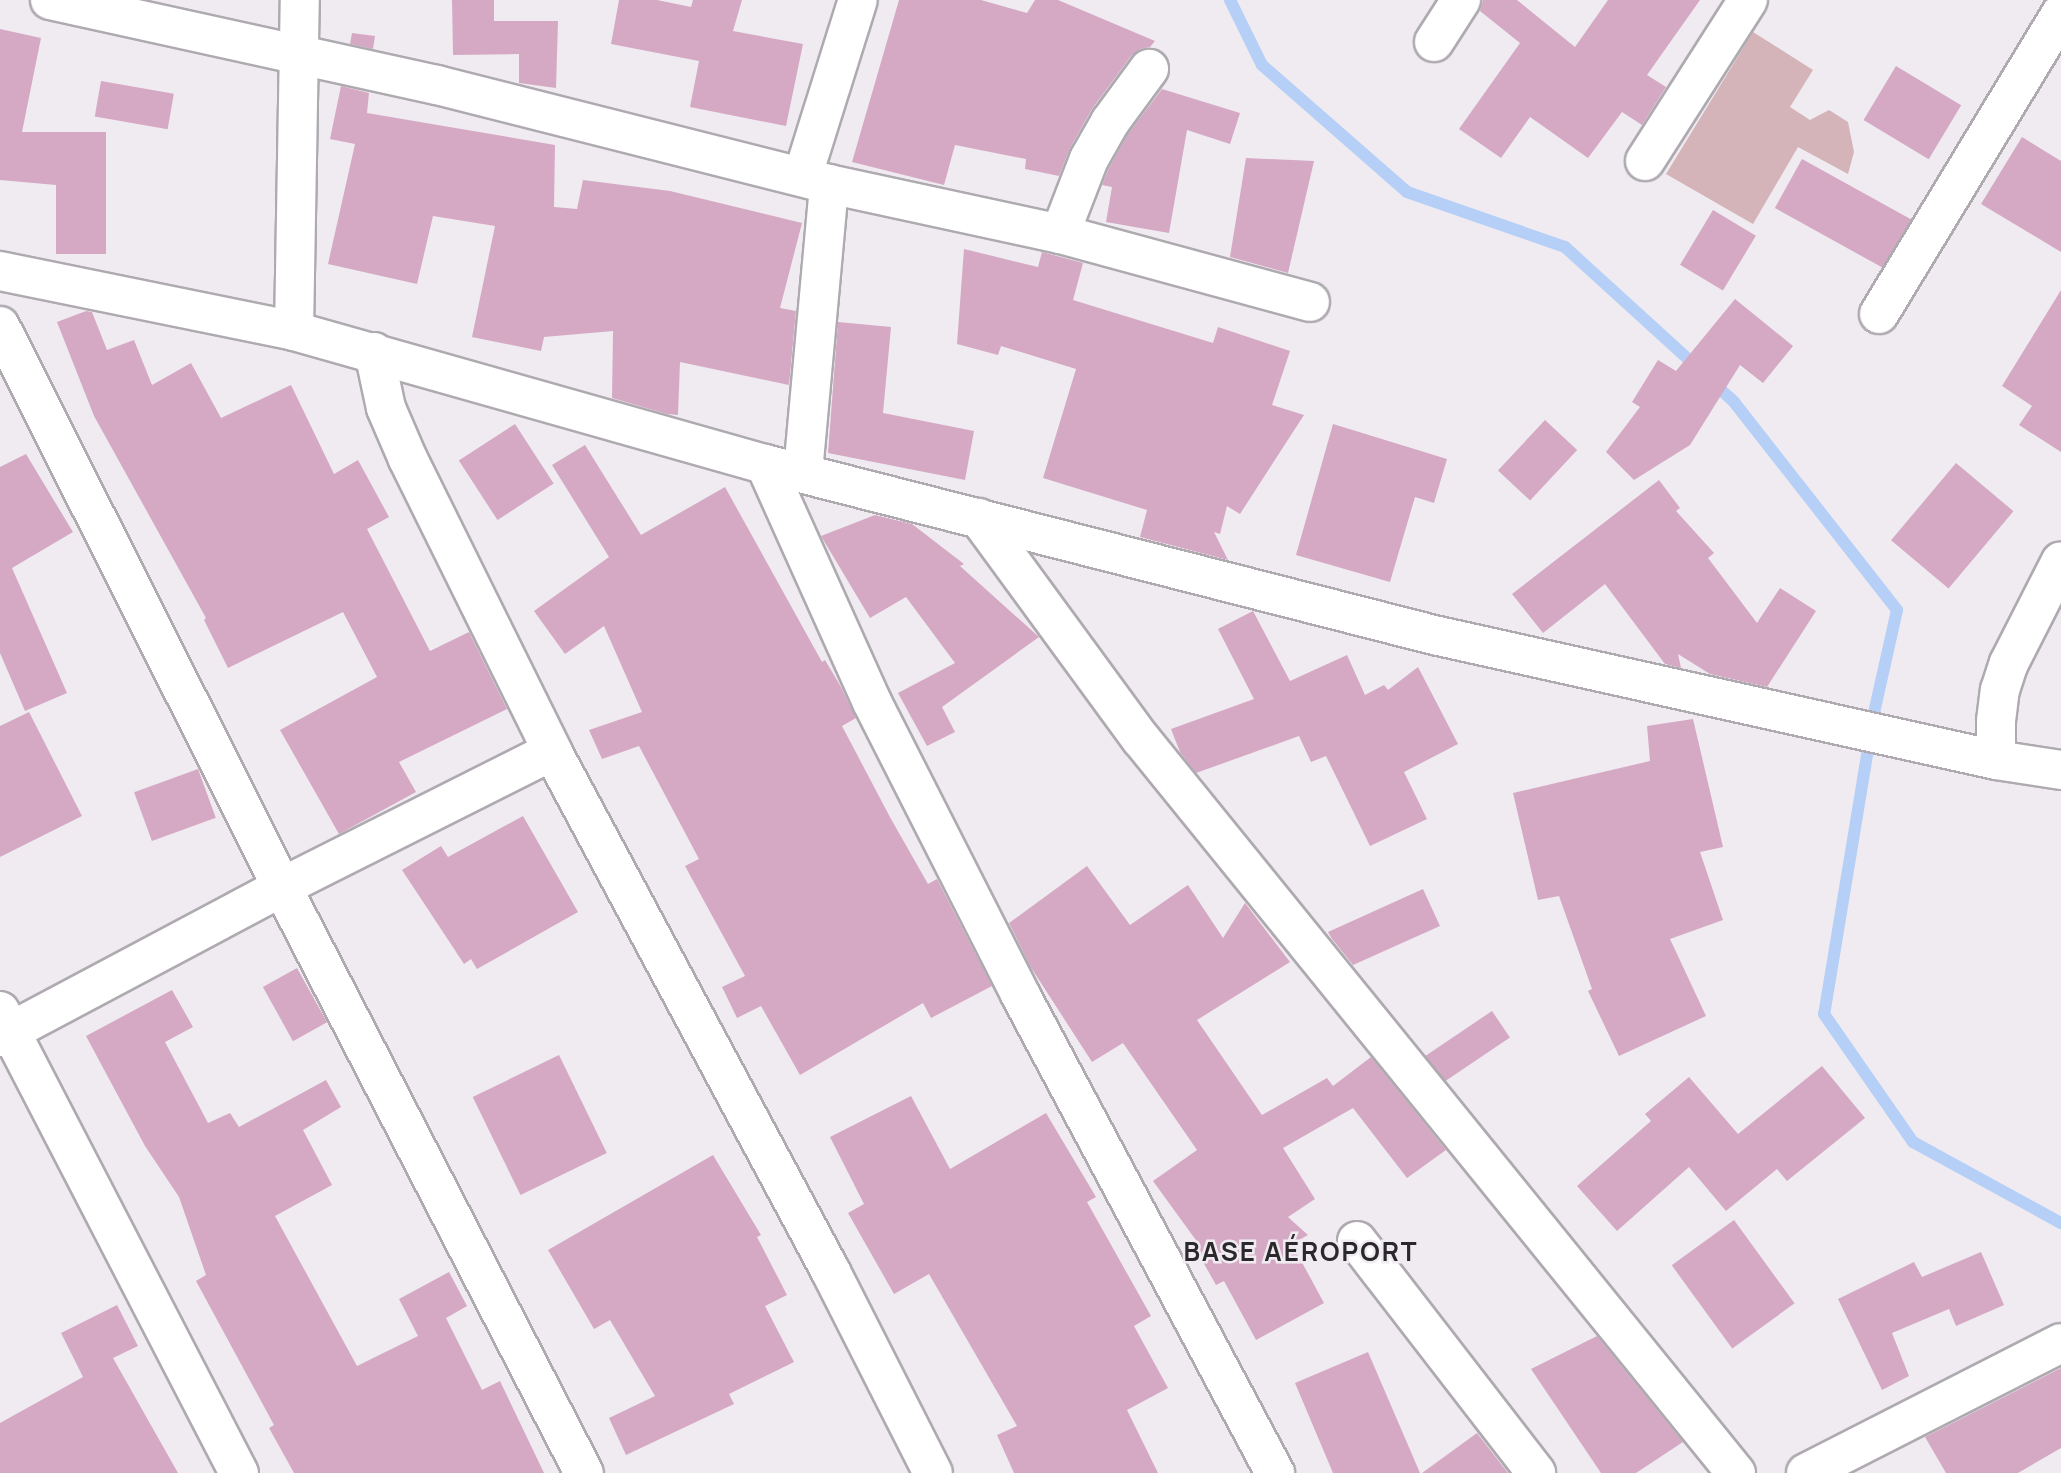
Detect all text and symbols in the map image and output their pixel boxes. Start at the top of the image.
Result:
district label: BASE AÉROPORT [1185,1236,1417,1268]

